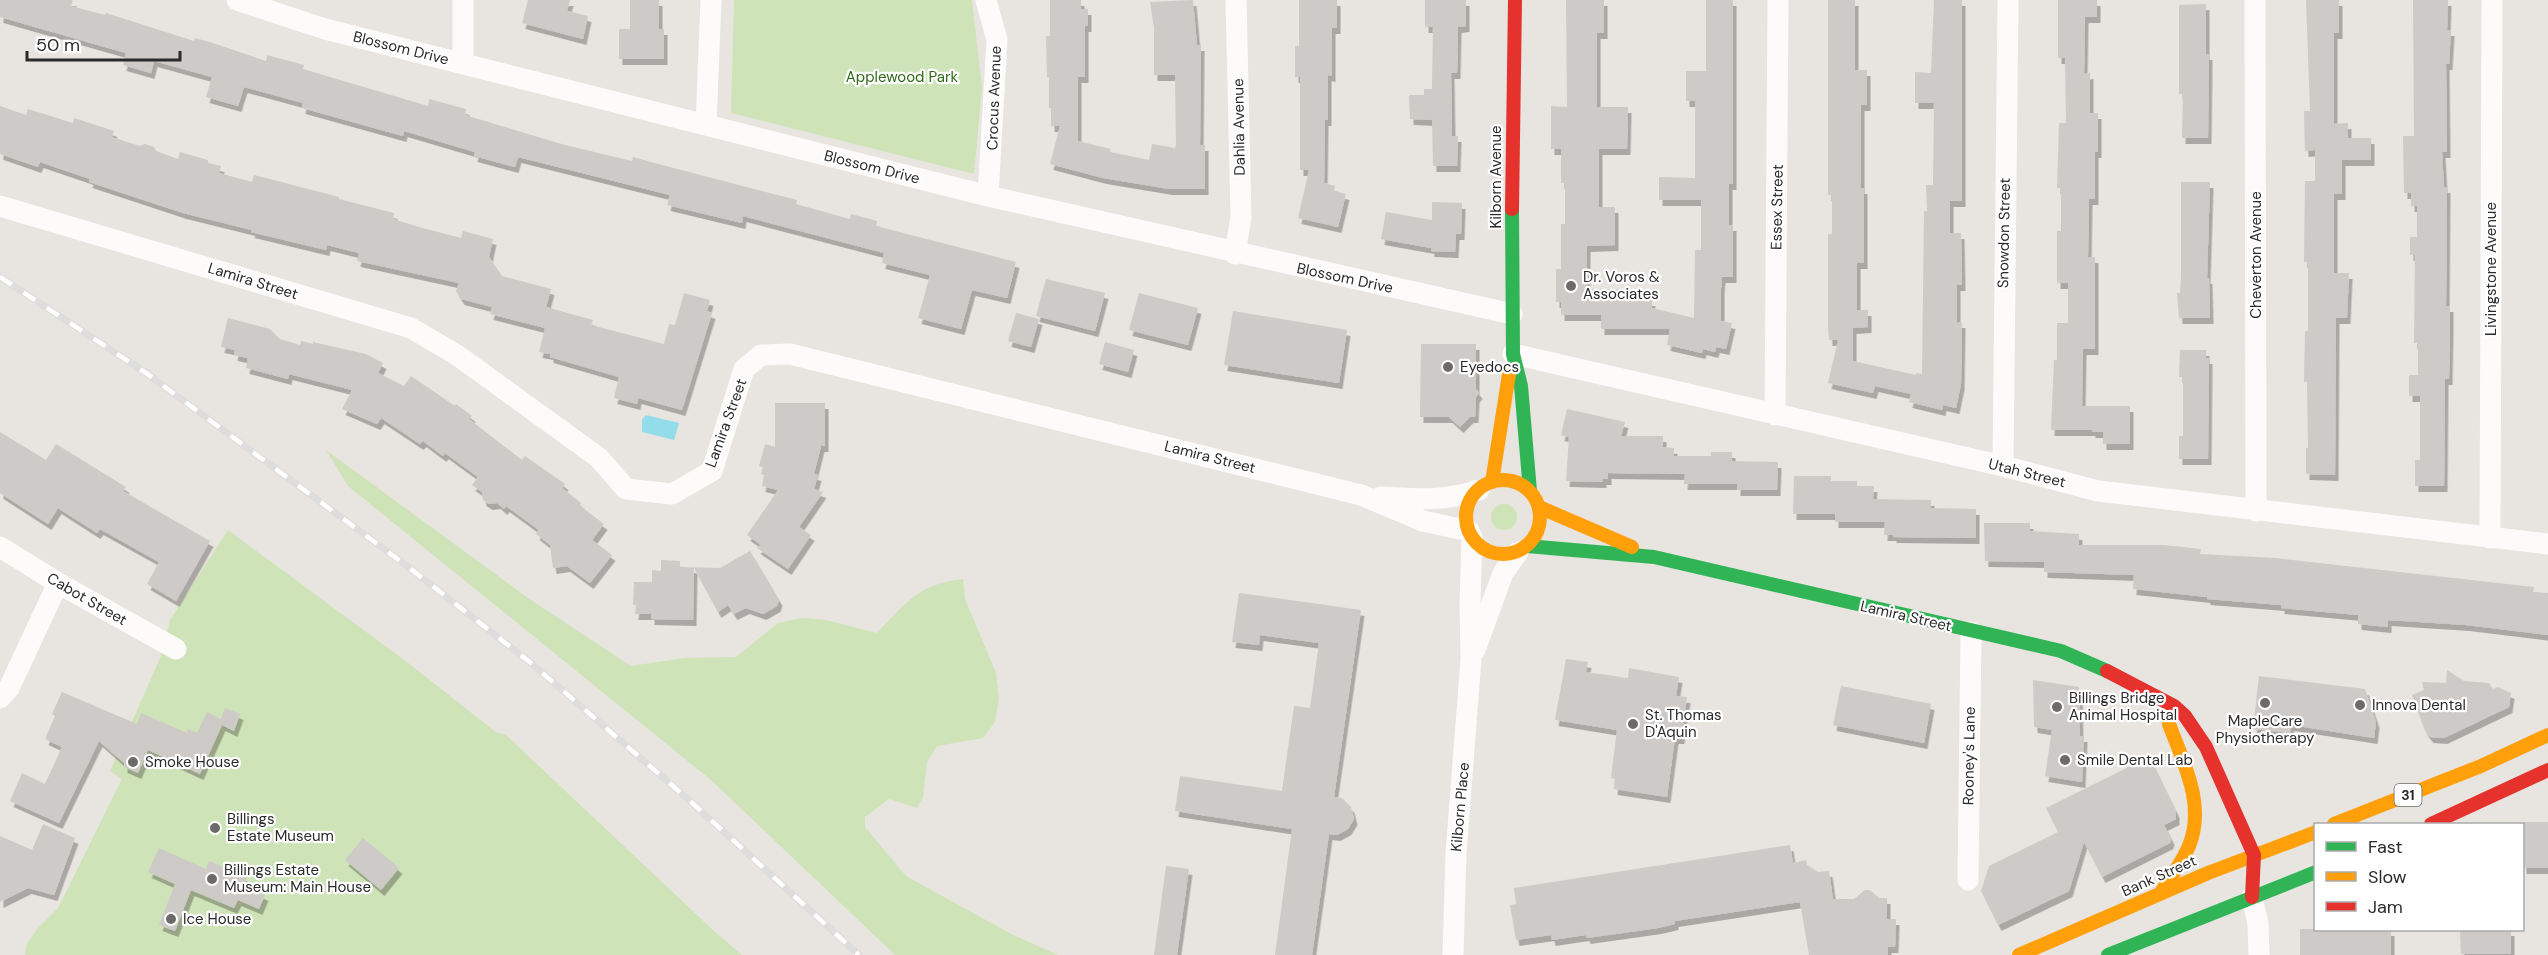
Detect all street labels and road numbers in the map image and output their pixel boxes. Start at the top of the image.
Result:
street label: Blossom Drive [351,26,451,70]
street label: Crocus Avenue [982,45,1006,151]
street label: Dahlia Avenue [1228,78,1250,176]
street label: Kilborn Avenue [1486,125,1506,229]
street label: Blossom Drive [822,145,922,189]
street label: Essex Street [1766,164,1788,250]
street label: Snowdon Street [1993,177,2015,288]
street label: Cheverton Avenue [2246,191,2266,319]
street label: Livingstone Avenue [2481,202,2501,336]
street label: Lamira Street [205,258,301,304]
street label: Blossom Drive [1295,258,1395,298]
street label: Lamira Street [701,376,751,470]
street label: Lamira Street [1162,436,1258,478]
street label: Utah Street [1986,454,2068,492]
street label: Cabot Street [43,568,131,630]
street label: Lamira Street [1858,596,1954,636]
street label: Rooney's Lane [1958,707,1980,805]
street label: Kilborn Place [1446,762,1474,852]
road number: 31 [2394,784,2422,806]
street label: Bank Street [2118,851,2200,901]

